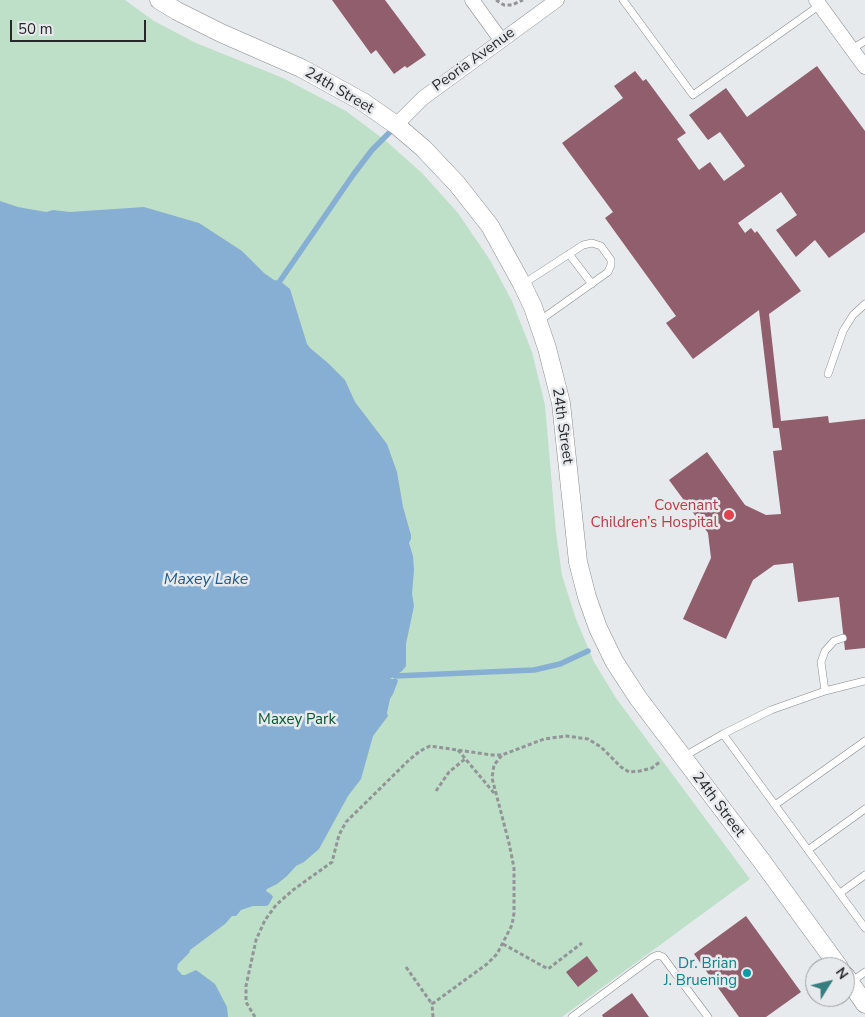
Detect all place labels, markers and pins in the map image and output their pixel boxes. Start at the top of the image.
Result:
place label: Covenant Children’s Hospital [590,497,718,532]
marker: Covenant Children’s Hospital [722,508,736,522]
place label: Dr. Brian J. Bruening [664,955,737,990]
marker: Dr. Brian J. Bruening [741,967,753,979]

